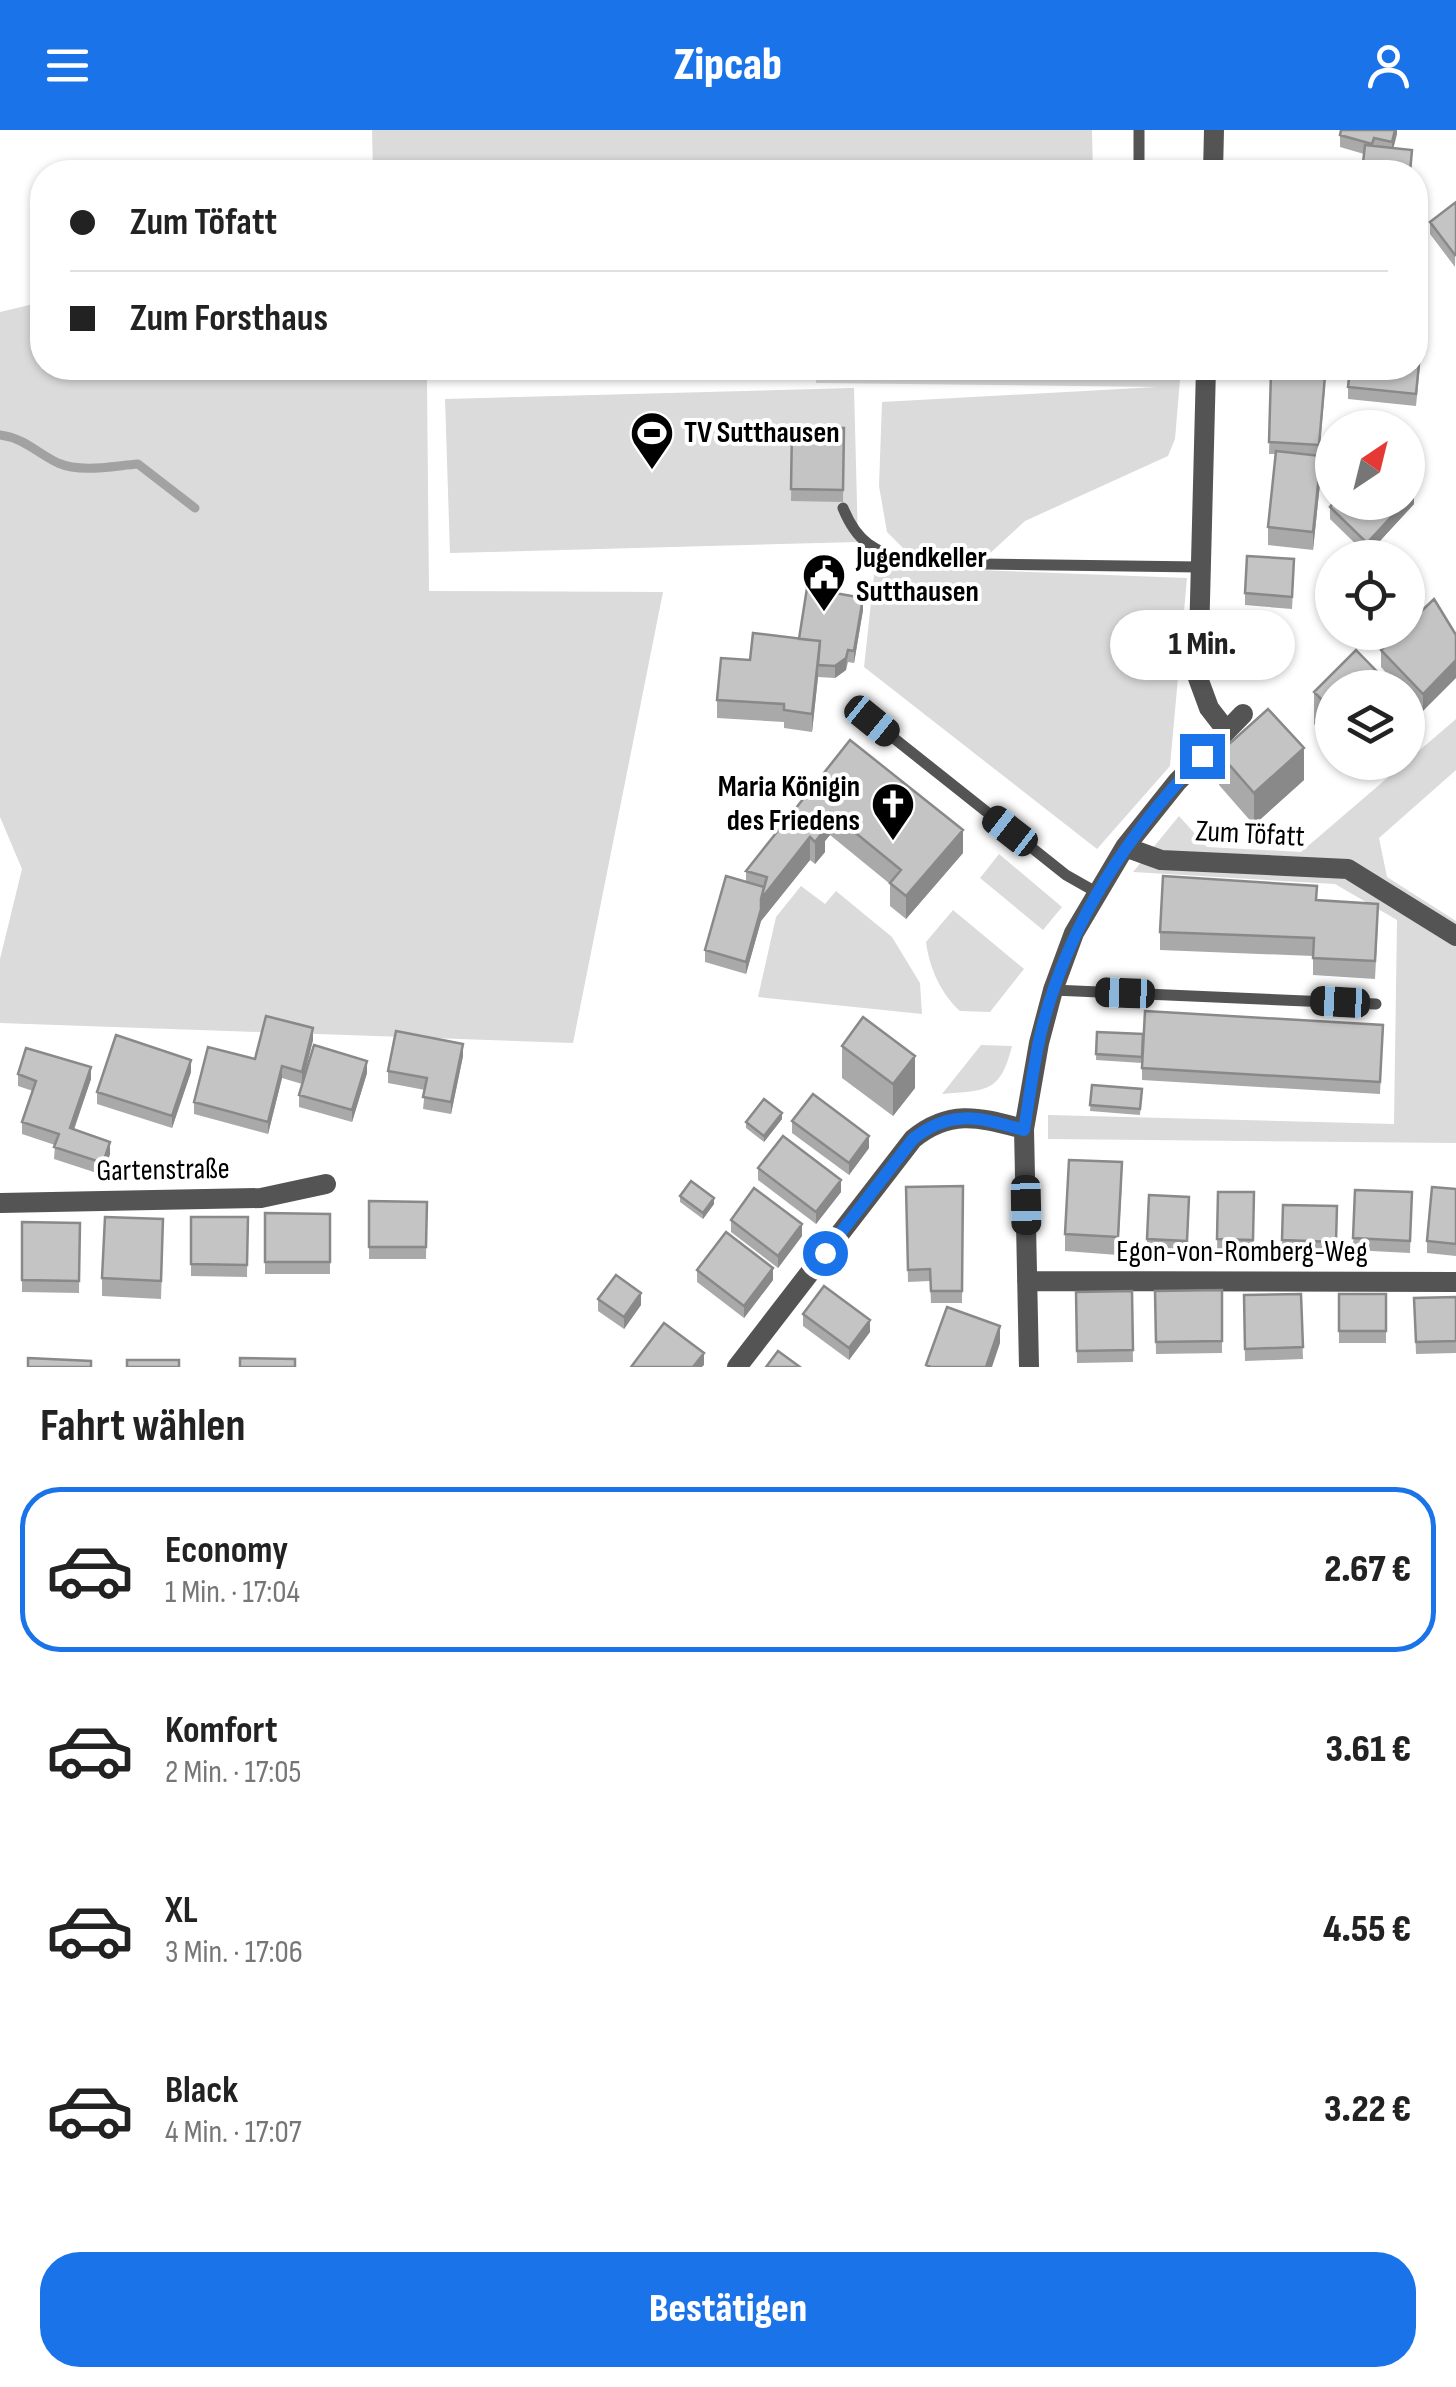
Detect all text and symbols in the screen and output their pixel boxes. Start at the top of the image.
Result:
icon: menu [40,38,95,93]
text: Zipcab [674,38,782,93]
icon: person [1361,38,1416,93]
text: Zum Töfatt [130,200,277,245]
text: Zum Forsthaus [130,296,328,341]
sports icon: TV Sutthausen [629,410,675,471]
north arrow [1315,410,1425,520]
map controls [1315,410,1425,780]
place label: TV Sutthausen [684,415,840,451]
place label: Jugendkeller Sutthausen [855,540,987,610]
button: locate [1315,540,1425,650]
public building icon: Jugendkeller Sutthausen [801,552,847,613]
callout: 1 Min. [1110,611,1294,681]
text: 1 Min. [1169,625,1236,664]
button: layers [1315,670,1425,780]
car [839,690,905,752]
route end [1180,734,1225,779]
place label: Maria Königin des Friedens [718,769,860,839]
church icon: Maria Königin des Friedens [870,781,916,842]
car [977,801,1043,861]
street label: Zum Töfatt [1194,813,1306,855]
car [1094,977,1156,1009]
car [1309,985,1371,1019]
street label: Gartenstraße [96,1151,230,1189]
car [1010,1175,1042,1235]
route start [803,1231,848,1276]
street label: Egon-von-Romberg-Weg [1116,1234,1368,1270]
text: Fahrt wählen [40,1399,246,1454]
icon: car [45,1525,135,1615]
text: Economy [165,1528,288,1573]
text: 2.67 € [1324,1547,1411,1592]
text: 1 Min. · 17:04 [165,1573,300,1612]
icon: car [45,1705,135,1795]
text: Komfort [165,1708,277,1753]
text: 3.61 € [1325,1727,1411,1772]
text: 2 Min. · 17:05 [165,1753,301,1792]
icon: car [45,1885,135,1975]
text: XL [165,1888,198,1933]
text: 4.55 € [1323,1907,1411,1952]
text: 3 Min. · 17:06 [165,1933,303,1972]
icon: car [45,2065,135,2155]
text: Black [165,2068,238,2113]
text: 3.22 € [1324,2087,1411,2132]
text: 4 Min. · 17:07 [165,2113,301,2152]
button: Bestätigen [40,2252,1416,2367]

